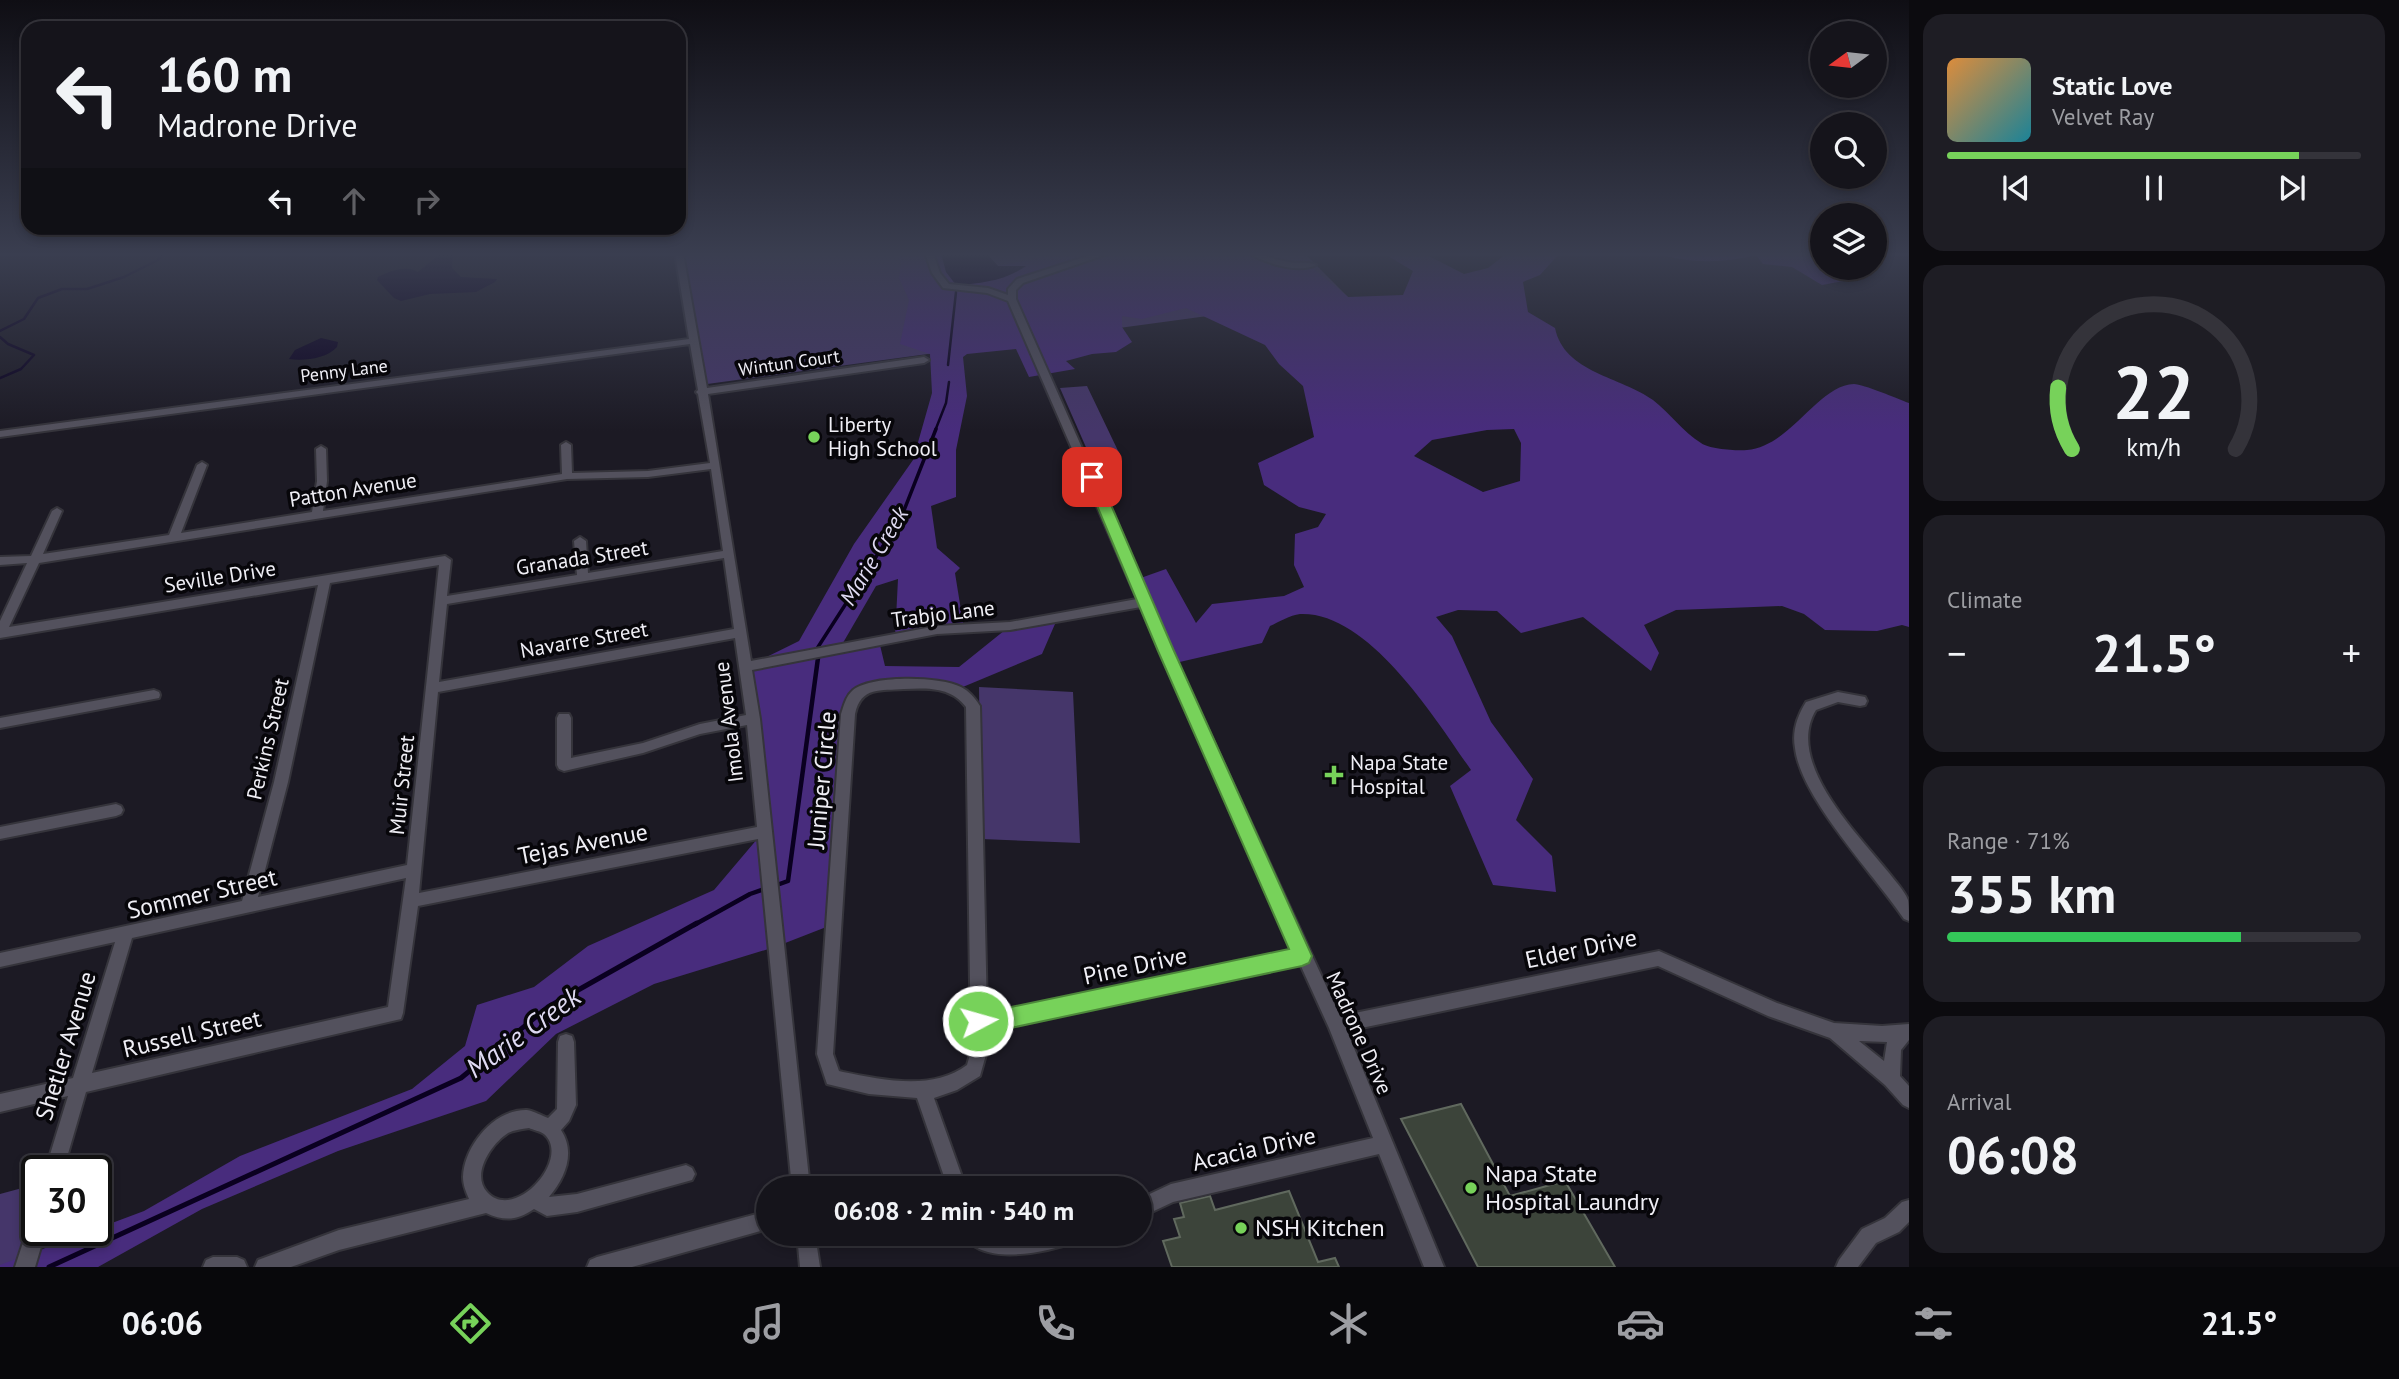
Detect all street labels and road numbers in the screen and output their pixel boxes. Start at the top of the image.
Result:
street label: Wintun Court [737,344,841,381]
street label: Penny Lane [299,354,389,387]
street label: Patton Avenue [287,466,419,513]
street label: Granada Street [514,534,650,581]
street label: Seville Drive [162,554,278,599]
street label: Trabjo Lane [890,594,996,633]
street label: Navarre Street [518,615,650,664]
street label: Imola Avenue [708,660,749,784]
street label: Perkins Street [240,675,295,802]
street label: Juniper Circle [800,710,843,851]
street label: Muir Street [383,734,420,836]
street label: Tejas Avenue [515,816,650,871]
street label: Sommer Street [124,861,280,926]
street label: Elder Drive [1522,922,1640,975]
street label: Pine Drive [1080,939,1190,992]
street label: Madrone Drive [1320,967,1399,1098]
street label: Shetler Avenue [28,968,103,1124]
street label: Russell Street [120,1003,264,1064]
street label: Acacia Drive [1189,1119,1319,1178]

